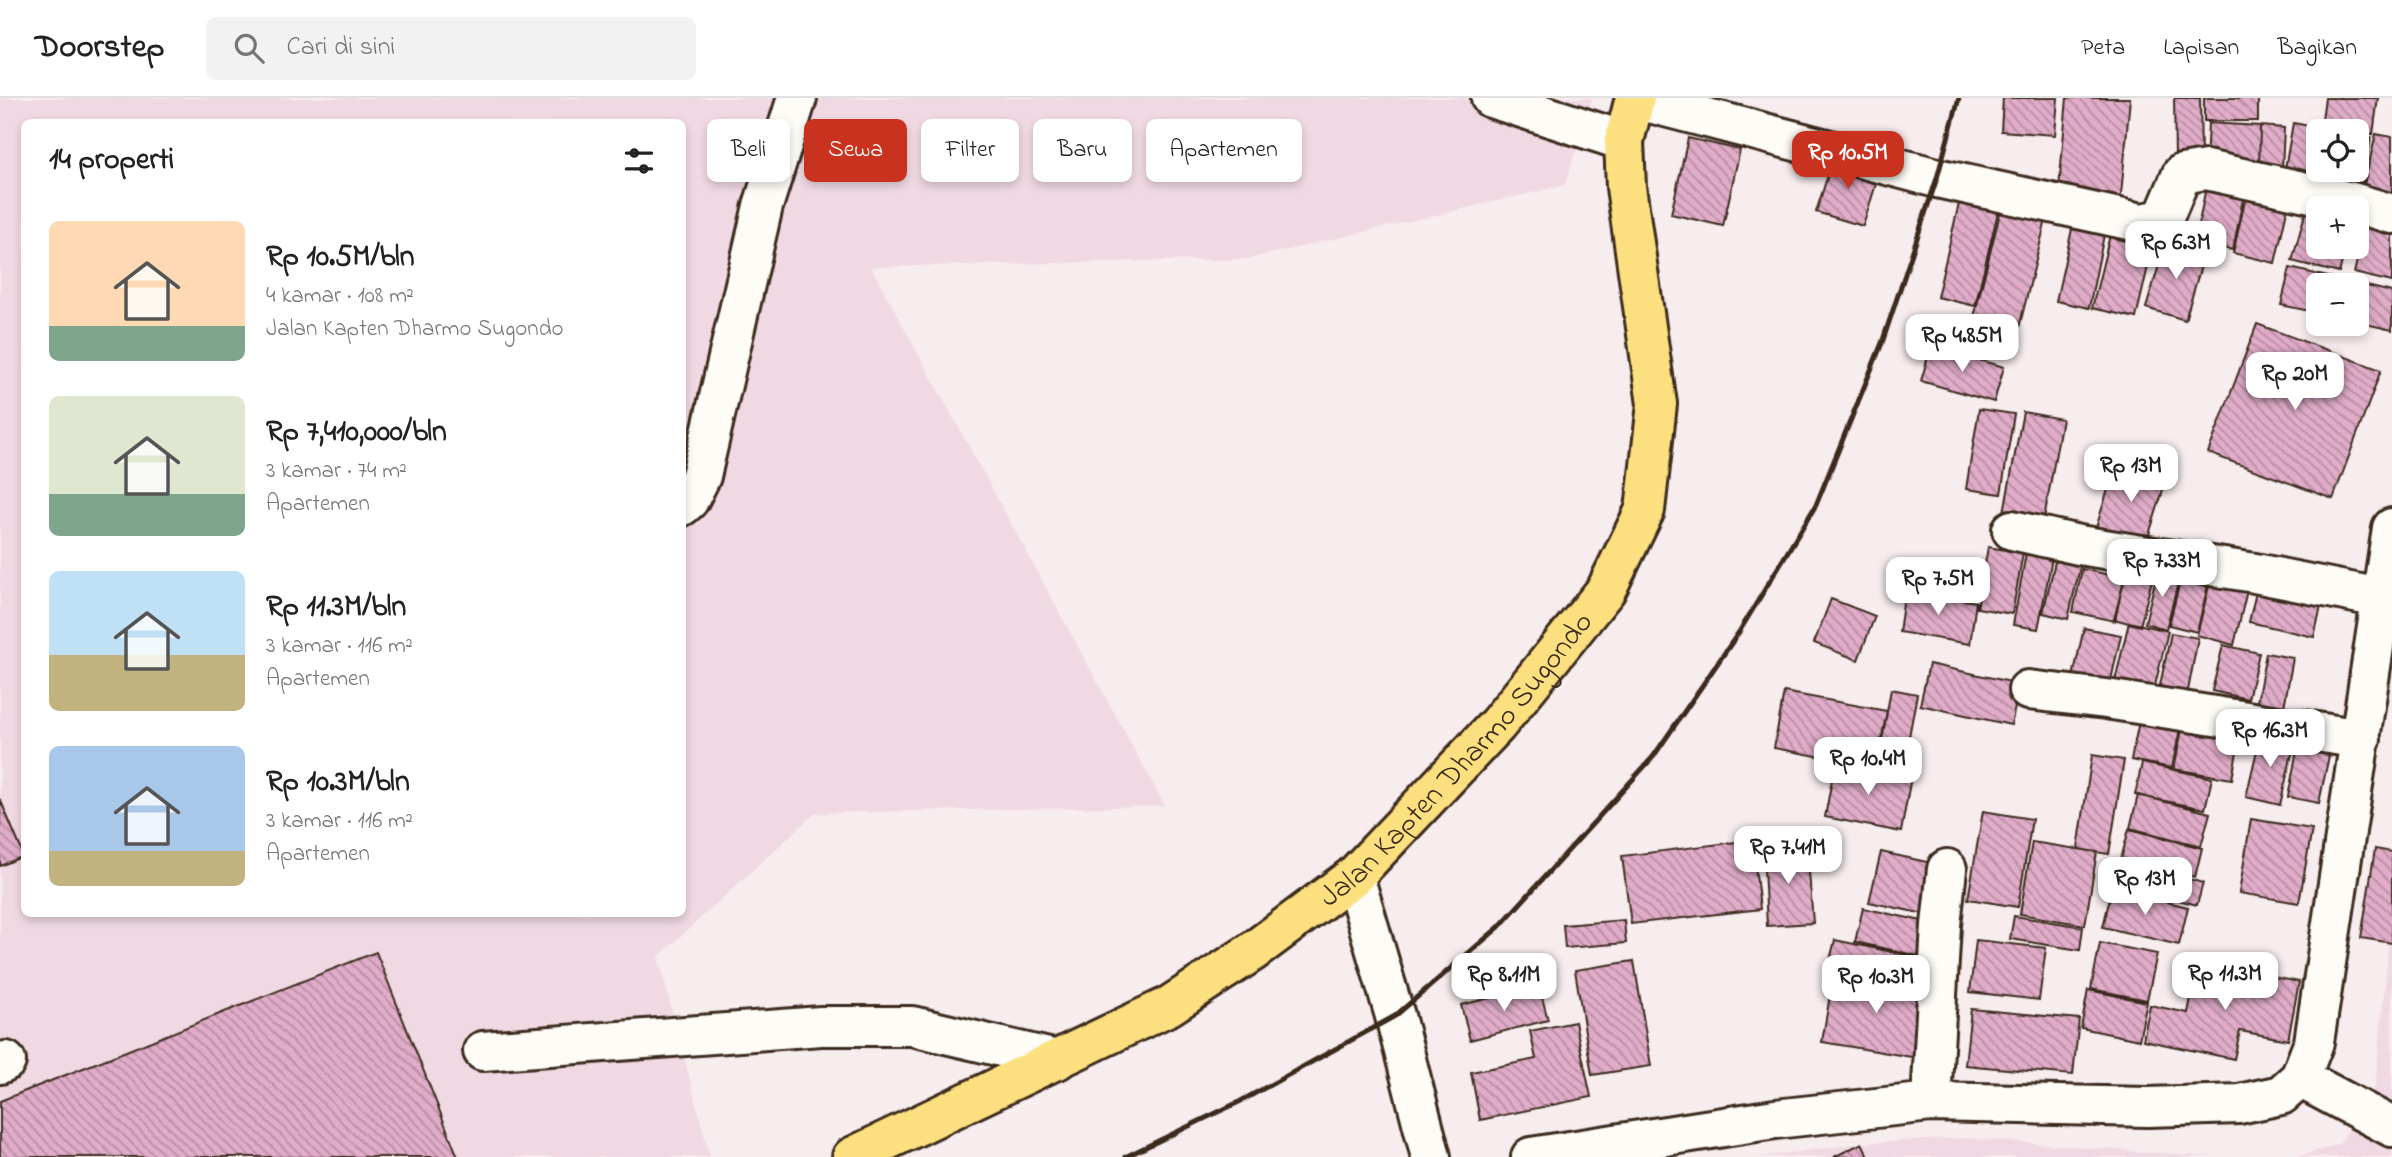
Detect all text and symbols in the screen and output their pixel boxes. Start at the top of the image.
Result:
search box [206,17,696,80]
text: Doorstep [35,24,164,72]
icon: search [230,29,268,67]
text: Cari di sini [286,29,395,67]
text: Peta [2081,31,2125,66]
text: Lapisan [2163,31,2239,66]
text: Bagikan [2277,31,2357,66]
chip: Beli [707,119,790,182]
chip: Sewa [804,119,907,182]
chip: Filter [921,119,1019,182]
chip: Baru [1033,119,1132,182]
chip: Apartemen [1146,119,1302,182]
map controls [2306,119,2369,336]
button: locate [2306,119,2369,182]
pin: Rp 10.5M [1776,132,1920,191]
text: Rp 10.5M [1808,137,1888,170]
text: 14 properti [49,139,174,183]
icon: filters [620,142,658,180]
button: + [2306,196,2369,259]
pin: Rp 6.3M [2111,222,2241,281]
text: Rp 6.3M [2141,227,2211,260]
text: Rp 10.5M/bln [266,236,414,280]
icon: home [105,249,189,333]
button: − [2306,273,2369,336]
text: 4 kamar · 108 m² [266,280,414,313]
text: Jalan Kapten Dharmo Sugondo [266,313,564,346]
pin: Rp 4.85M [1890,314,2034,374]
text: Rp 4.85M [1922,320,2002,353]
pin: Rp 20M [2238,352,2352,412]
text: Rp 20M [2262,358,2328,391]
text: Rp 7,410,000/bln [266,411,447,455]
icon: home [105,424,189,508]
pin: Rp 13M [2074,444,2188,504]
text: Rp 13M [2100,450,2162,483]
text: 3 kamar · 74 m² [266,455,407,488]
text: Apartemen [266,488,370,521]
pin: Rp 7.33M [2090,540,2234,599]
text: Rp 7.33M [2123,545,2201,578]
pin: Rp 7.5M [1873,558,2003,617]
text: Rp 7.5M [1902,563,1974,596]
text: Rp 11.3M/bln [266,586,406,630]
icon: home [105,599,189,683]
street label: Jalan Kapten Dharmo Sugondo [1311,604,1605,920]
text: 3 kamar · 116 m² [266,630,413,663]
text: Apartemen [266,663,370,696]
pin: Rp 16.3M [2198,710,2342,769]
text: Rp 16.3M [2232,715,2308,748]
pin: Rp 10.4M [1796,738,1940,797]
text: Rp 10.4M [1830,743,1906,776]
text: Rp 10.3M/bln [266,761,410,805]
icon: home [105,774,189,858]
text: 3 kamar · 116 m² [266,805,413,838]
pin: Rp 7.41M [1716,826,1860,886]
text: Rp 7.41M [1750,832,1826,865]
text: Apartemen [266,838,370,871]
pin: Rp 13M [2088,858,2202,917]
text: Rp 13M [2114,863,2176,896]
pin: Rp 11.3M [2153,953,2297,1012]
pin: Rp 8.11M [1432,954,1576,1013]
pin: Rp 10.3M [1804,956,1948,1015]
text: Rp 11.3M [2188,958,2262,991]
text: Rp 8.11M [1468,959,1540,992]
text: Rp 10.3M [1838,961,1914,994]

